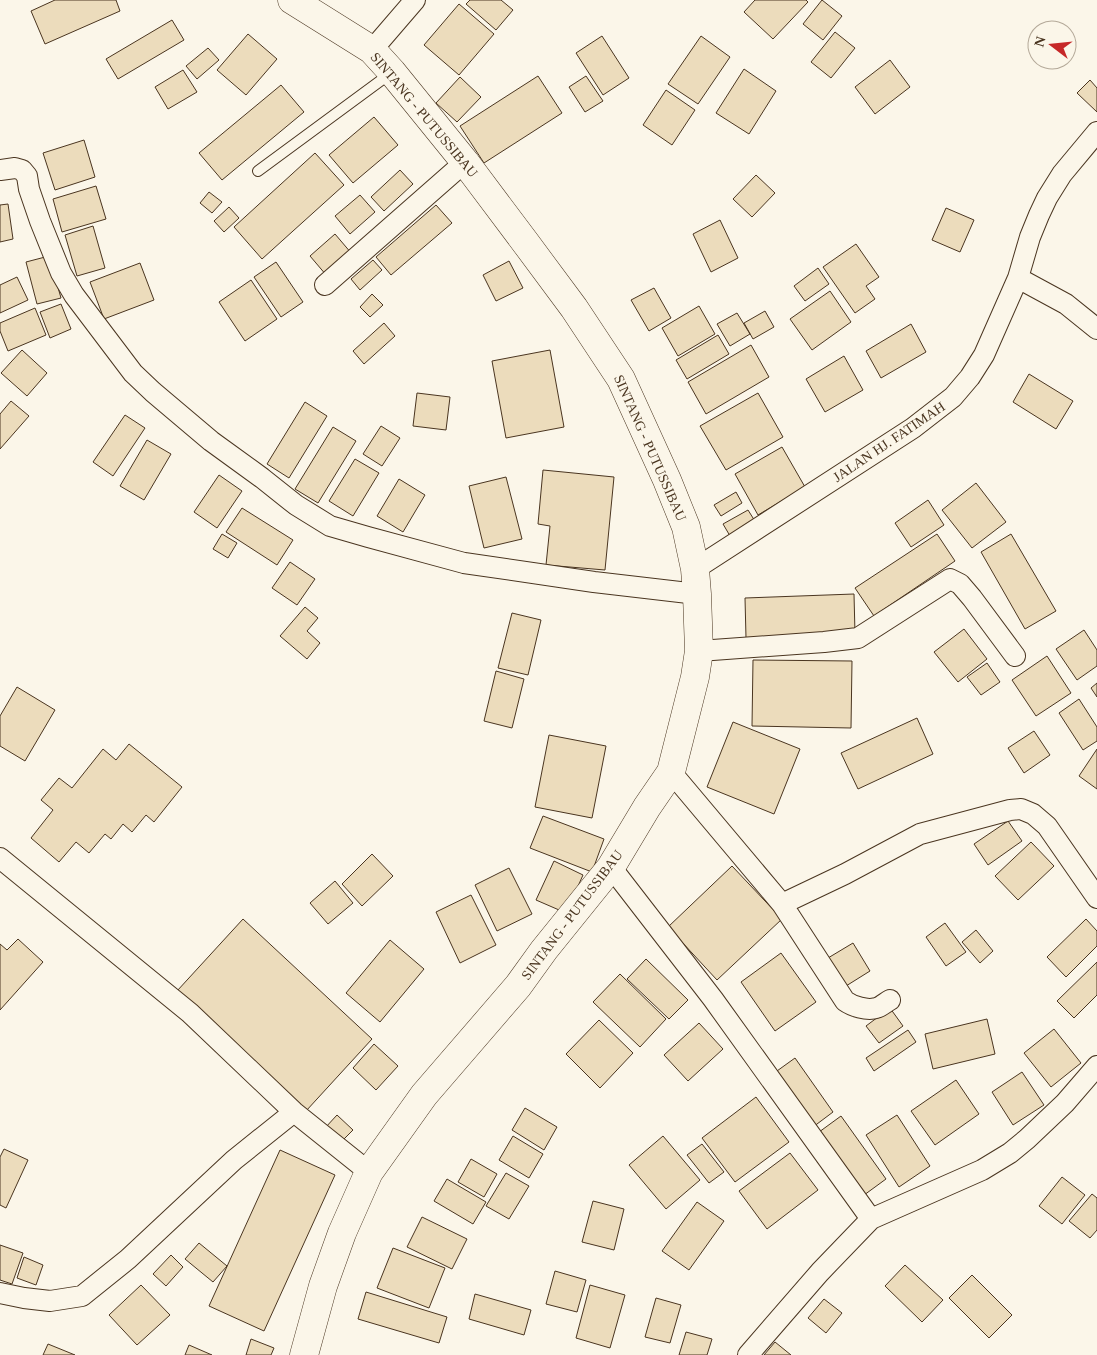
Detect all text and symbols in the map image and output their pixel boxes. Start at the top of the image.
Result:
north arrow [1027,20,1077,70]
text: N [1031,35,1049,48]
street label: SINTANG - PUTUSSIBAU [367,50,481,180]
street label: SINTANG - PUTUSSIBAU [611,373,689,523]
street label: JALAN HJ. FATIMAH [830,399,948,485]
street label: SINTANG - PUTUSSIBAU [518,847,626,983]

